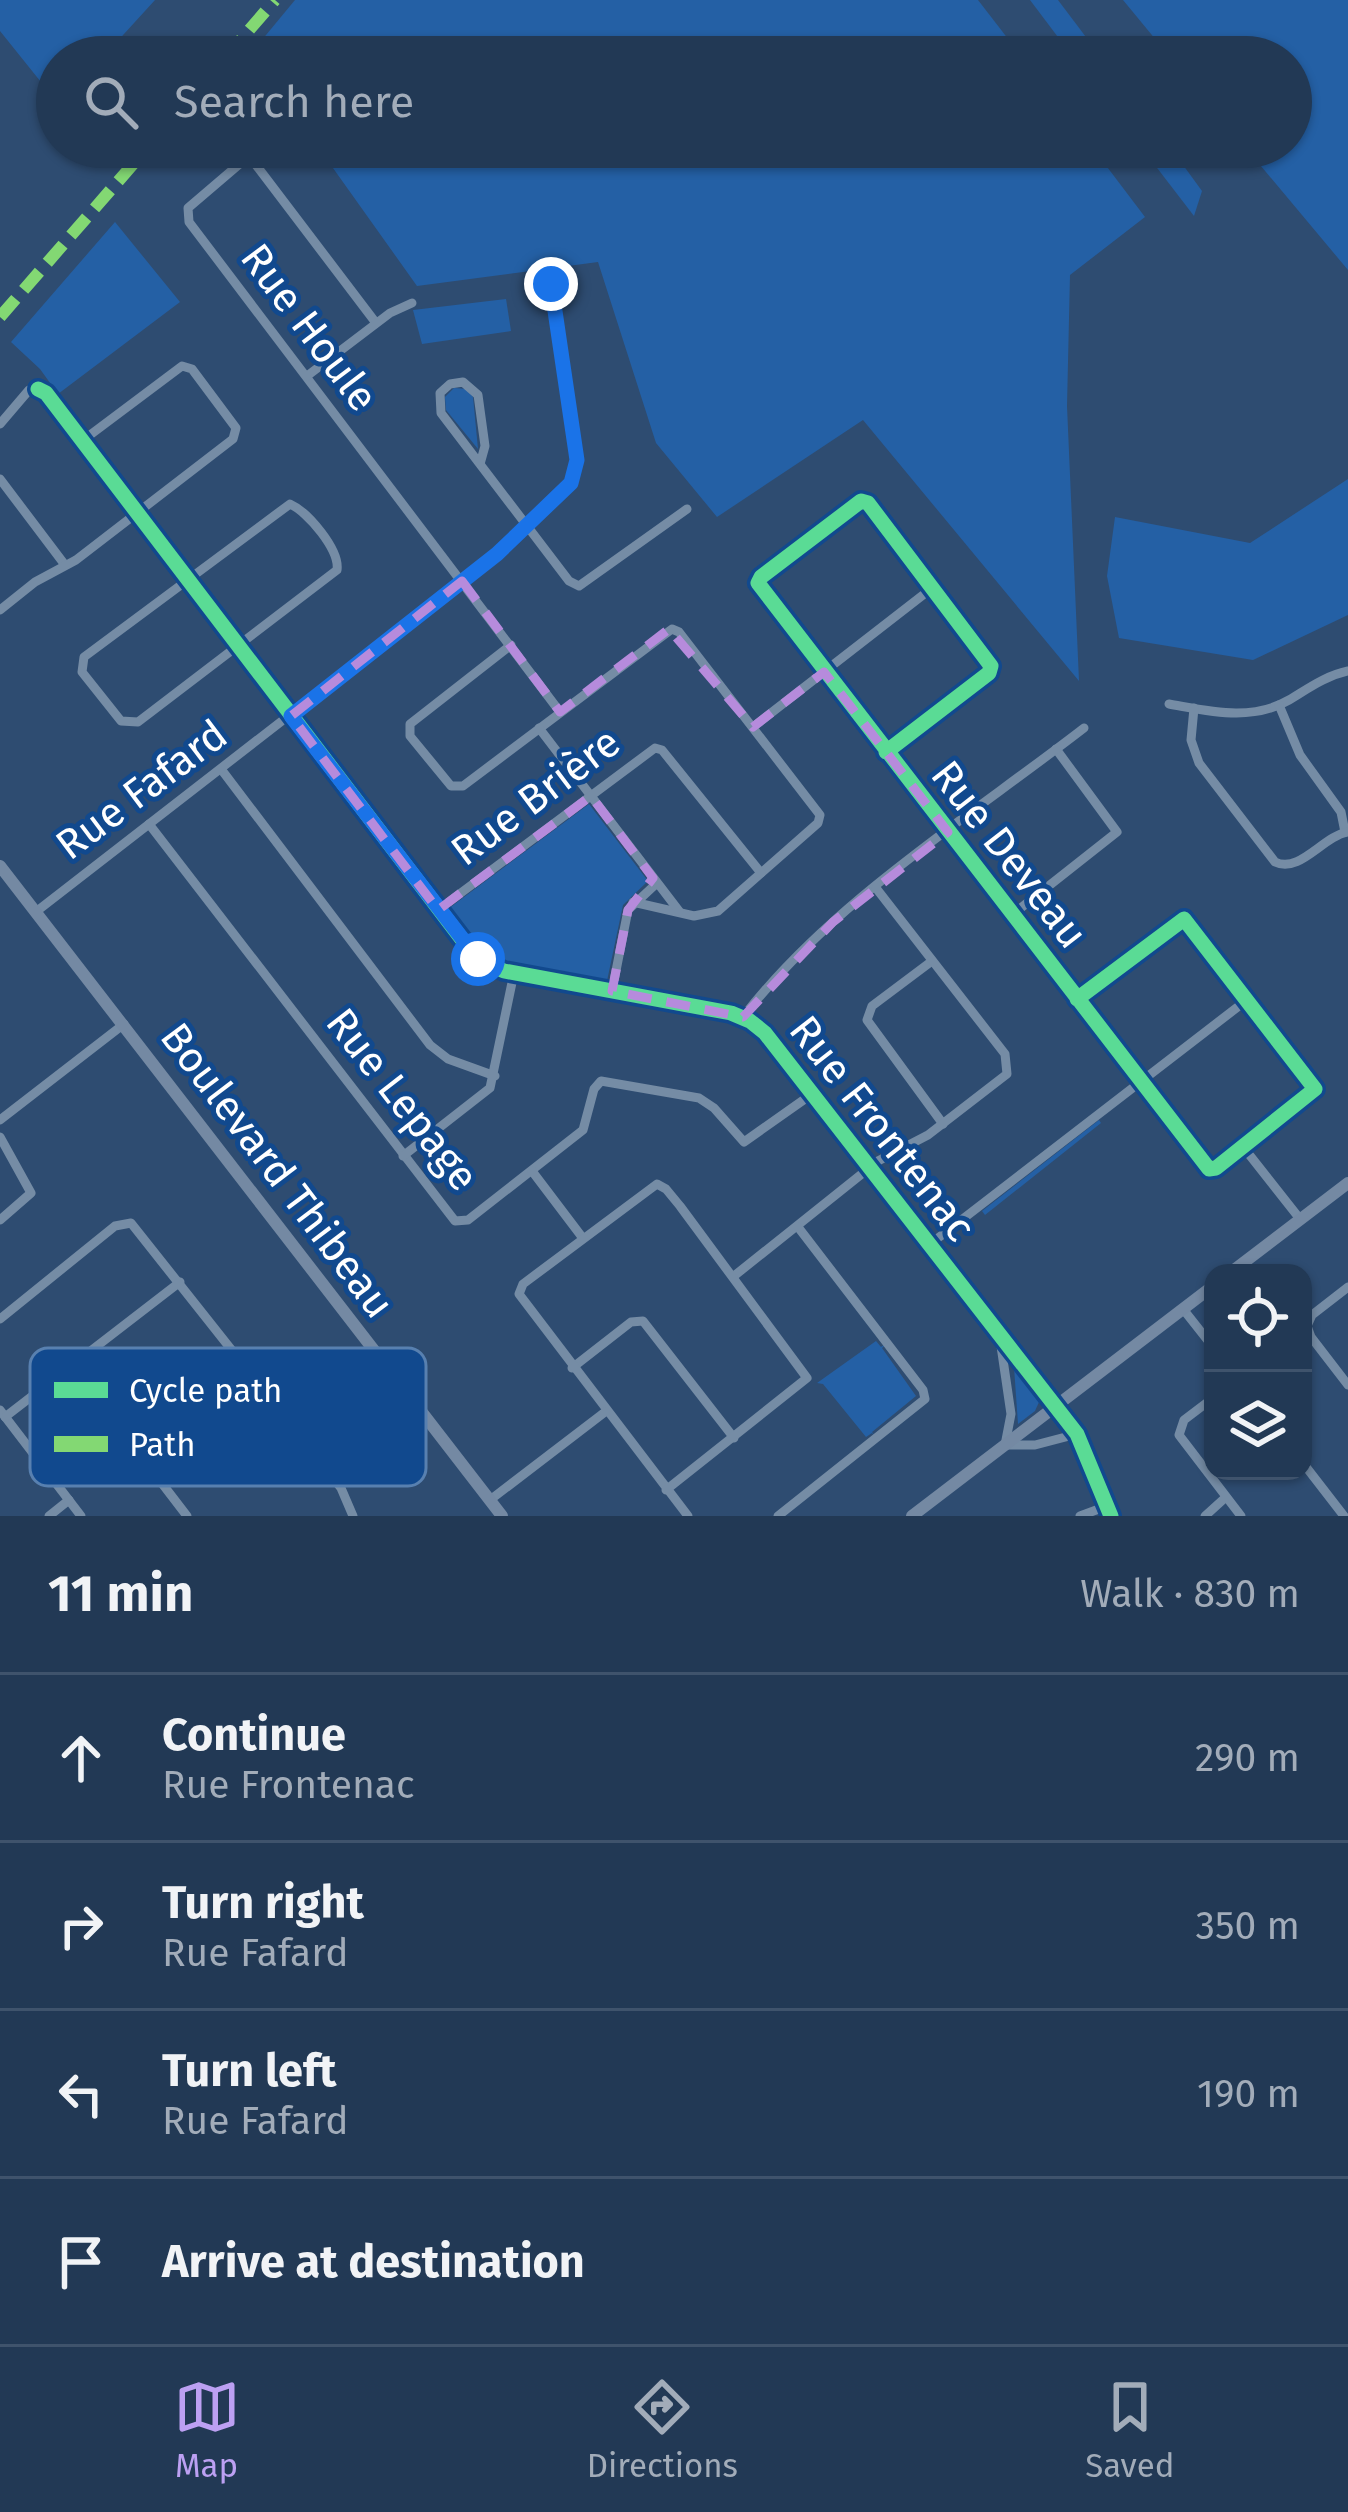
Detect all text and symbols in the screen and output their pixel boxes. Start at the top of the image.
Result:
search box [36,36,1312,168]
icon: search [78,69,144,135]
text: Search here [174,75,414,129]
street label: Rue Houle [230,234,388,421]
route end [524,257,578,311]
street label: Rue Fafard [46,709,237,870]
street label: Rue Brière [441,717,630,876]
street label: Rue Deveau [921,751,1098,958]
route start [451,932,505,986]
street label: Rue Lepage [316,998,489,1201]
street label: Rue Frontenac [779,1006,986,1251]
street label: Boulevard Thibeau [150,1013,404,1328]
map controls [1204,1264,1312,1480]
button: locate [1204,1264,1312,1372]
legend [30,1348,426,1486]
text: Cycle path [129,1371,282,1411]
button: layers [1204,1372,1312,1480]
text: Path [129,1425,196,1465]
text: 11 min [48,1563,193,1625]
text: Walk · 830 m [1080,1571,1300,1617]
text: Continue [162,1708,346,1762]
icon: ahead [48,1725,114,1791]
text: 290 m [1195,1735,1300,1781]
text: Rue Frontenac [162,1762,415,1808]
text: Turn right [162,1876,364,1930]
icon: right [48,1893,114,1959]
text: 350 m [1195,1903,1300,1949]
text: Rue Fafard [162,1930,349,1976]
text: Turn left [162,2044,336,2098]
icon: left [48,2061,114,2127]
text: 190 m [1197,2071,1300,2117]
text: Rue Fafard [162,2098,349,2144]
icon: arrive [48,2229,114,2295]
text: Arrive at destination [162,2235,585,2289]
tab: Map [174,2374,240,2486]
tab: Directions [587,2374,738,2486]
tab: Saved [1085,2374,1174,2486]

